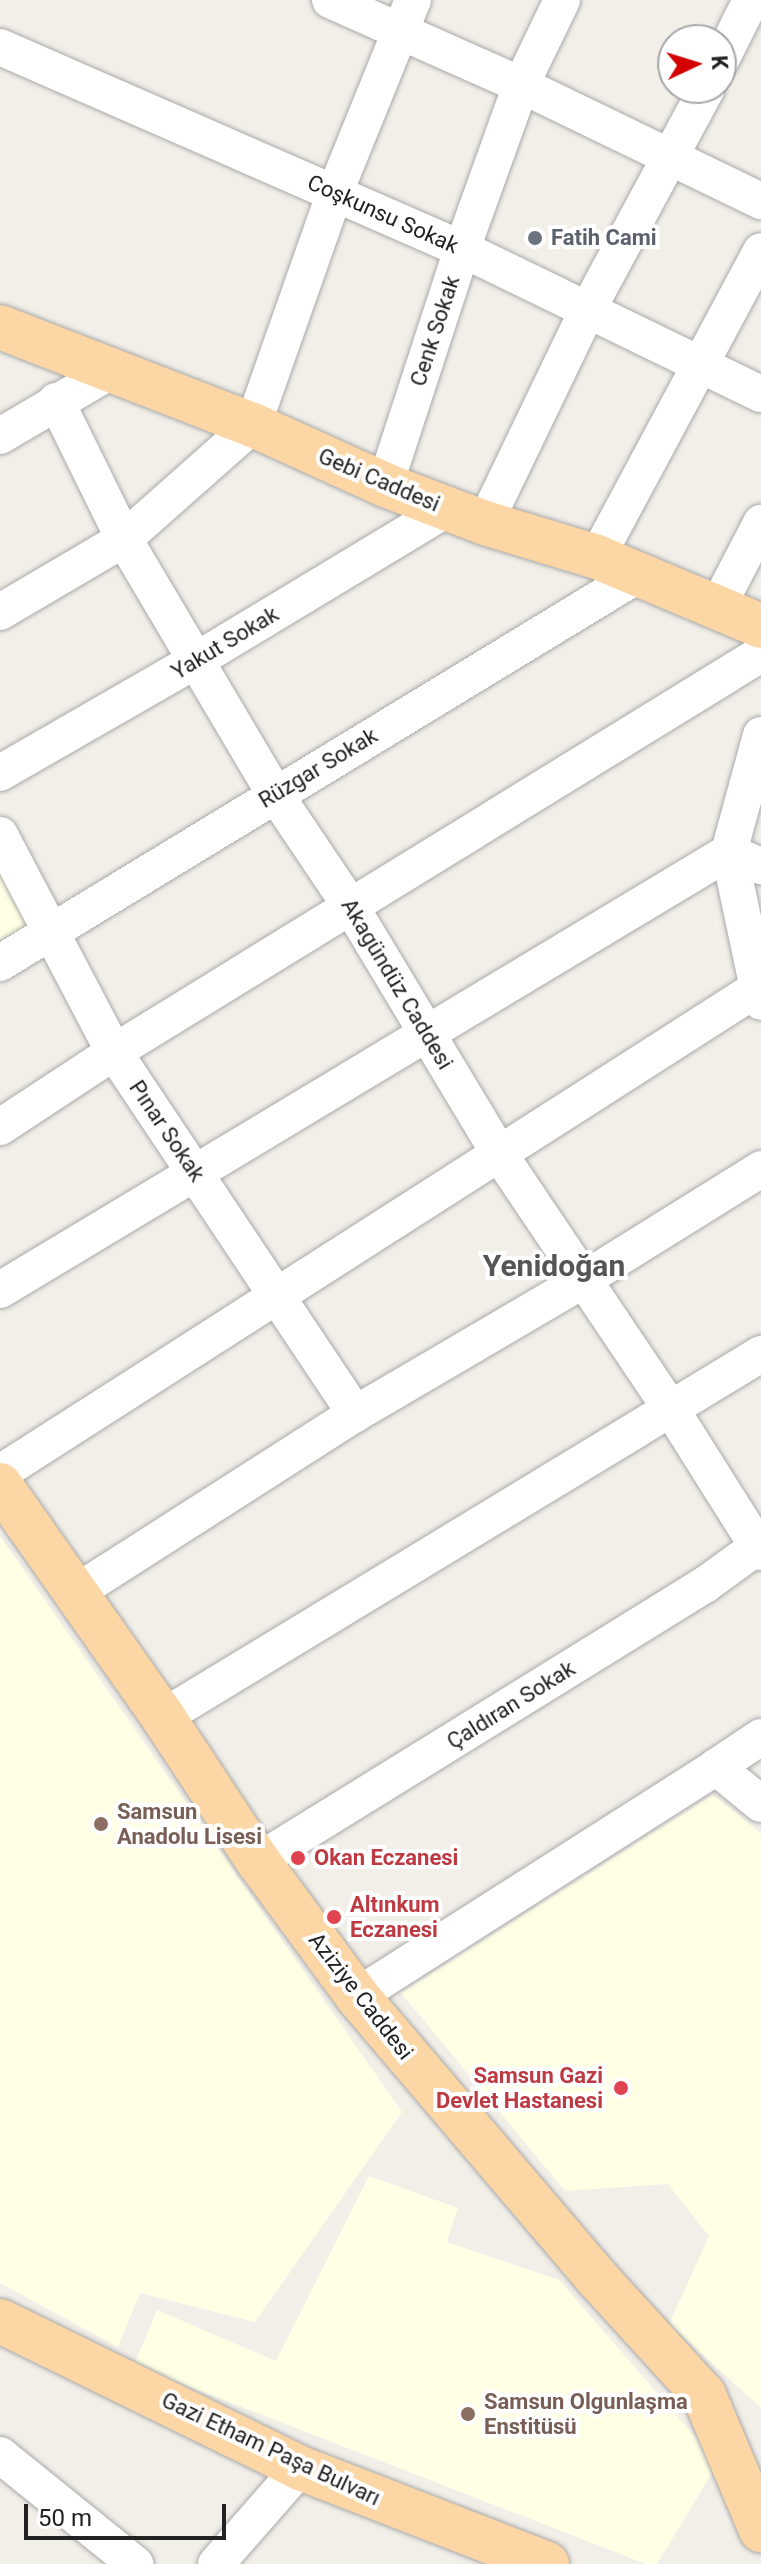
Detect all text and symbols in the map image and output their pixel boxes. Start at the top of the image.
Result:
north arrow [657,24,737,104]
text: K [706,55,732,70]
street label: Coşkunsu Sokak [303,169,463,259]
place label: Fatih Cami [551,225,657,251]
marker: Fatih Cami [526,229,544,247]
street label: Cenk Sokak [405,272,465,390]
street label: Gebi Caddesi [314,443,444,517]
street label: Yakut Sokak [167,601,283,685]
street label: Rüzgar Sokak [254,722,382,814]
street label: Akagündüz Caddesi [336,894,458,1074]
street label: Pınar Sokak [124,1075,210,1187]
district label: Yenidoğan [483,1248,625,1284]
street label: Çaldıran Sokak [442,1655,580,1755]
place label: Samsun Anadolu Lisesi [117,1798,262,1850]
marker: Samsun Anadolu Lisesi [92,1815,110,1833]
place label: Okan Eczanesi [314,1845,458,1871]
marker: Okan Eczanesi [289,1849,307,1867]
place label: Altınkum Eczanesi [350,1891,440,1942]
marker: Altınkum Eczanesi [325,1908,343,1926]
street label: Aziziye Caddesi [303,1927,419,2065]
place label: Samsun Gazi Devlet Hastanesi [436,2062,603,2114]
marker: Samsun Gazi Devlet Hastanesi [610,2077,632,2099]
street label: Gazi Etham Paşa Bulvarı [157,2387,385,2511]
place label: Samsun Olgunlaşma Enstitüsü [484,2388,688,2440]
marker: Samsun Olgunlaşma Enstitüsü [459,2405,477,2423]
scale bar [28,2488,230,2538]
text: 50 m [38,2504,92,2532]

